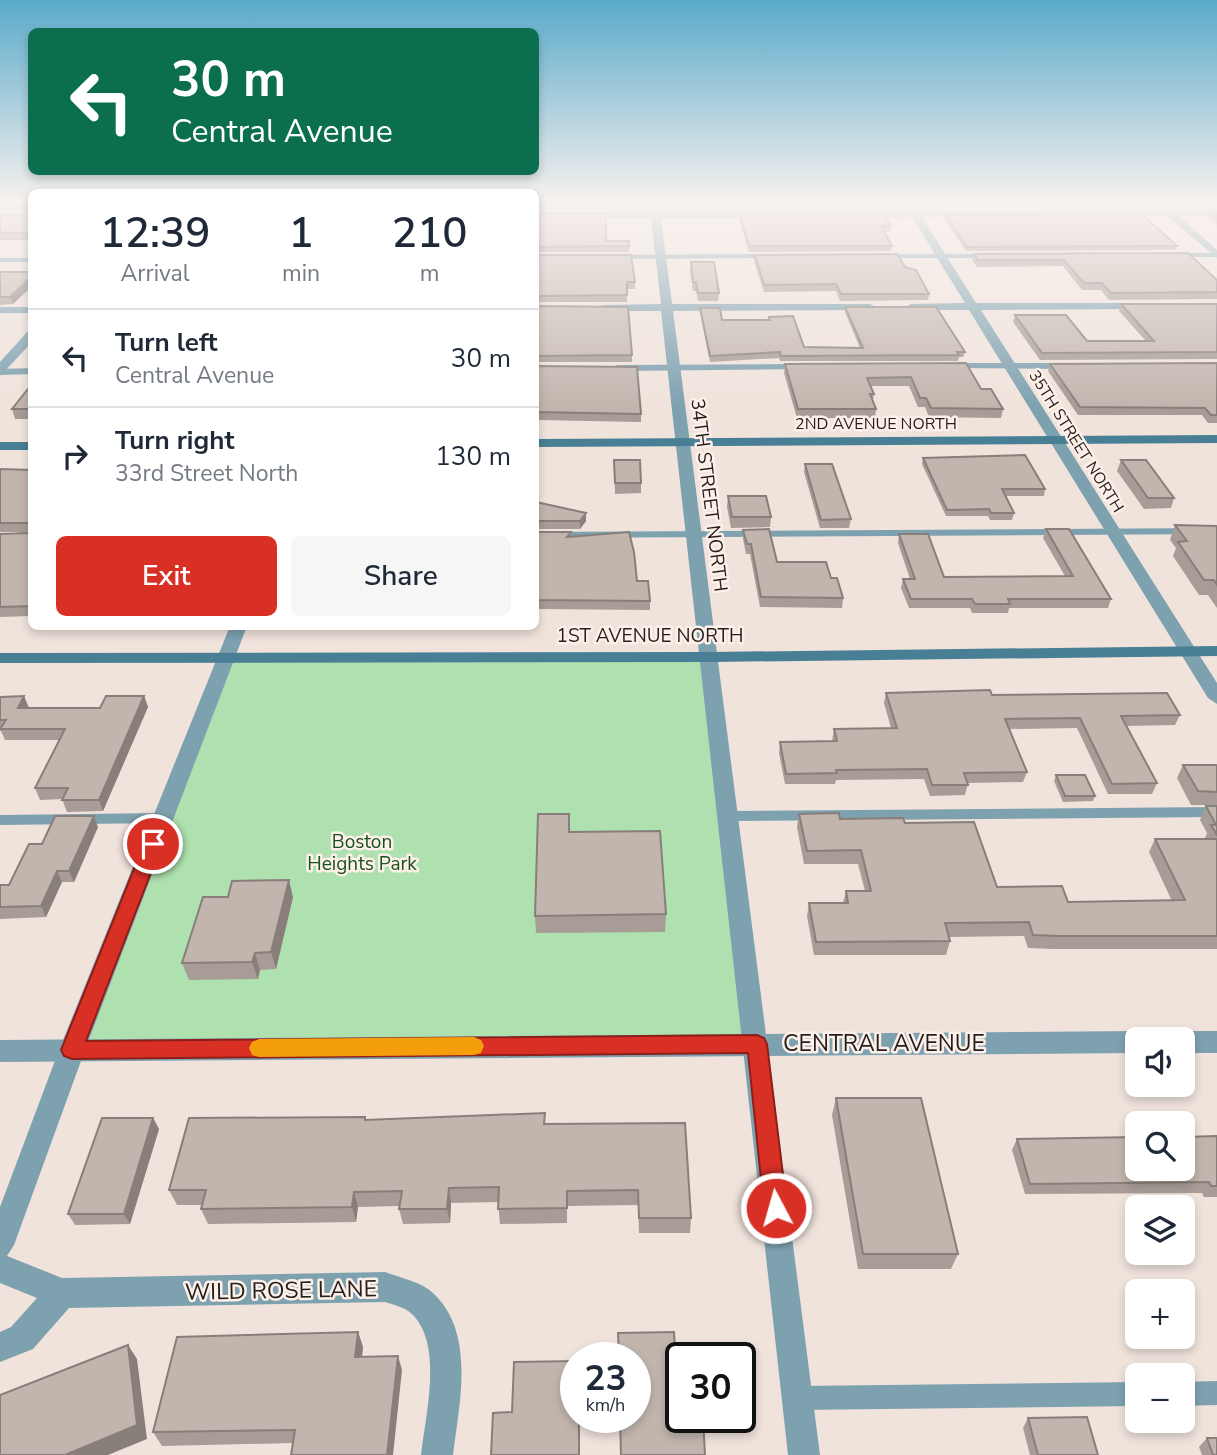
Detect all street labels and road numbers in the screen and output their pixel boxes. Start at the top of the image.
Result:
street label: 35TH STREET NORTH [1023,366,1129,517]
street label: 34TH STREET NORTH [684,397,734,593]
street label: 2ND AVENUE NORTH [795,413,957,435]
street label: 1ST AVENUE NORTH [557,623,743,649]
street label: CENTRAL AVENUE [783,1028,985,1059]
street label: WILD ROSE LANE [185,1273,377,1308]

